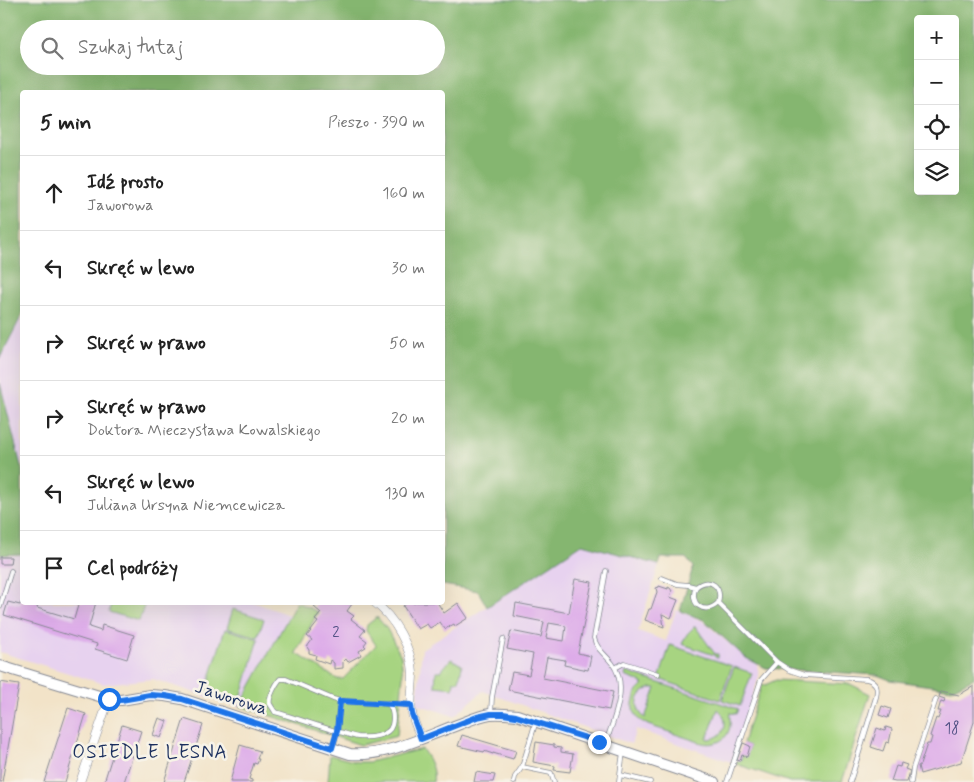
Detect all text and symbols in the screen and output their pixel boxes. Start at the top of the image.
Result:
map controls [914,15,959,195]
button: + [914,15,959,60]
search box [20,20,445,75]
icon: search [38,34,66,62]
text: Szukaj tutaj [78,35,183,60]
button: − [914,60,959,105]
button: locate [914,105,959,150]
text: 5 min [40,109,92,137]
text: Pieszo · 390 m [328,112,425,133]
button: layers [914,150,959,195]
text: Idź prosto [87,170,164,195]
icon: ahead [40,179,68,207]
text: 160 m [382,183,425,204]
text: Jaworowa [87,195,154,216]
icon: left [40,254,68,282]
text: Skręć w lewo [87,256,195,281]
text: 30 m [392,258,425,279]
icon: right [40,329,68,357]
text: Skręć w prawo [87,331,206,356]
text: 50 m [389,333,425,354]
text: Skręć w prawo [87,395,206,420]
icon: right [40,404,68,432]
text: 20 m [391,408,425,429]
text: Doktora Mieczysława Kowalskiego [87,420,321,441]
text: Skręć w lewo [87,470,195,495]
icon: left [40,479,68,507]
text: 130 m [384,483,425,504]
text: Juliana Ursyna Niemcewicza [87,495,285,516]
icon: arrive [40,554,68,582]
text: Cel podróży [87,556,178,581]
house number: 2 [332,623,340,643]
street label: Jaworowa [192,675,270,721]
route start [98,688,121,711]
house number: 18 [945,719,959,739]
route end [588,731,611,754]
district label: OSIEDLE LESNA [72,740,228,765]

